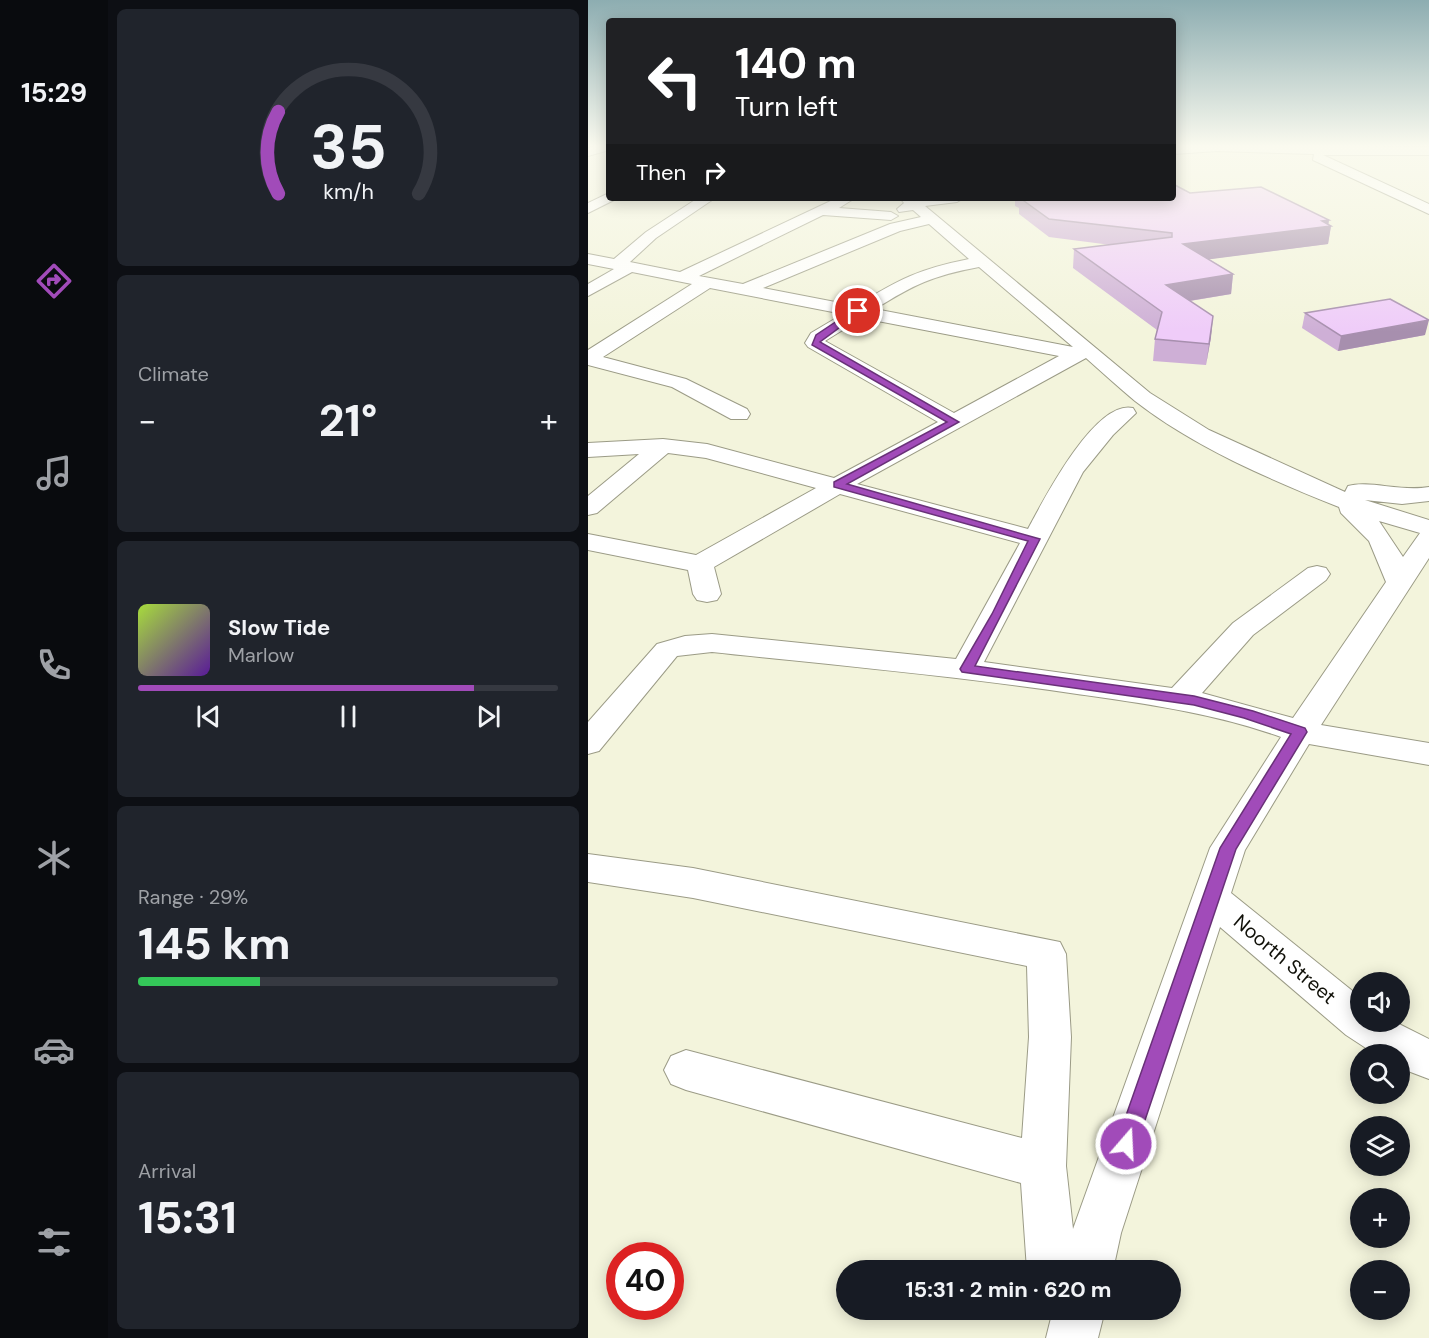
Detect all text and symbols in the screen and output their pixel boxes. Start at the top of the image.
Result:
text: 140 m [735,36,857,91]
icon: left [636,42,714,120]
text: 15:29 [21,75,87,110]
text: Turn left [735,89,838,124]
text: 35 [310,107,386,188]
icon: right [698,156,731,189]
text: Then [636,158,686,187]
text: km/h [323,179,373,207]
icon: directions [33,260,75,302]
pin [832,285,883,336]
icon: arrive [841,294,874,327]
text: Climate [138,361,209,387]
text: 21° [319,391,377,450]
text: − [138,399,156,442]
text: + [540,399,558,442]
icon: music [33,452,75,494]
text: Slow Tide [228,613,330,642]
text: Marlow [228,642,294,668]
icon: phone [33,644,75,686]
icon: previous [192,700,225,733]
icon: pause [332,700,365,733]
icon: next [472,700,505,733]
icon: climate [33,837,75,879]
text: Range · 29% [138,884,248,910]
street label: Noorth Street [1228,908,1342,1010]
text: 145 km [138,914,291,973]
map controls [1350,972,1410,1320]
button: sound [1350,972,1410,1032]
icon: car [33,1029,75,1071]
button: search [1350,1044,1410,1104]
position arrow [1094,1112,1158,1176]
button: layers [1350,1116,1410,1176]
text: Arrival [138,1158,196,1184]
text: 15:31 [138,1188,237,1247]
button: + [1350,1188,1410,1248]
icon: filters [33,1221,75,1263]
speed limit sign: 40 [606,1242,684,1320]
button: − [1350,1260,1410,1320]
text: 15:31 · 2 min · 620 m [905,1275,1112,1304]

